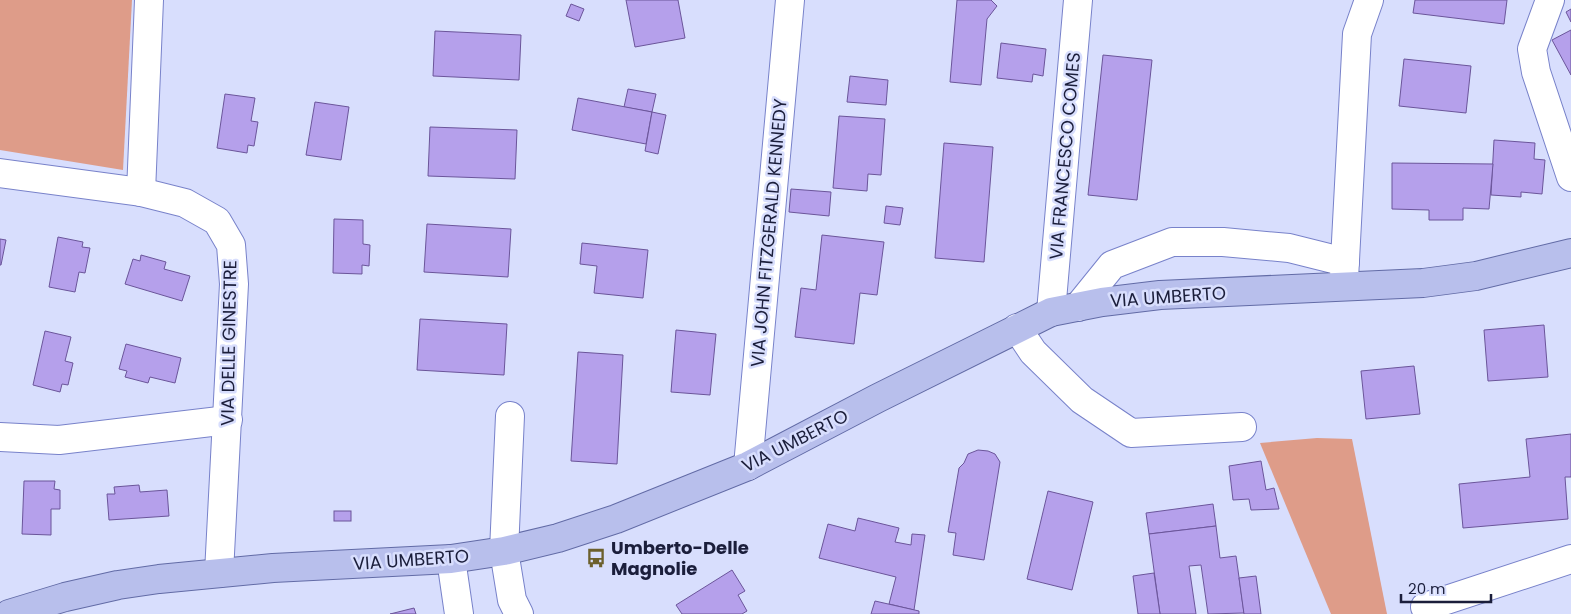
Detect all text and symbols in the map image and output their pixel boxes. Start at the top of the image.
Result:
street label: VIA FRANCESCO COMES [1043,51,1086,261]
street label: VIA JOHN FITZGERALD KENNEDY [744,97,793,368]
street label: VIA DELLE GINESTRE [215,260,242,426]
street label: VIA UMBERTO [1109,280,1227,313]
street label: VIA UMBERTO [737,403,852,478]
place label: Umberto-Delle Magnolie [611,535,749,581]
street label: VIA UMBERTO [352,543,470,576]
bus stop icon: Umberto-Delle Magnolie [585,547,607,569]
scale bar [1401,572,1491,604]
text: 20 m [1408,578,1446,599]

